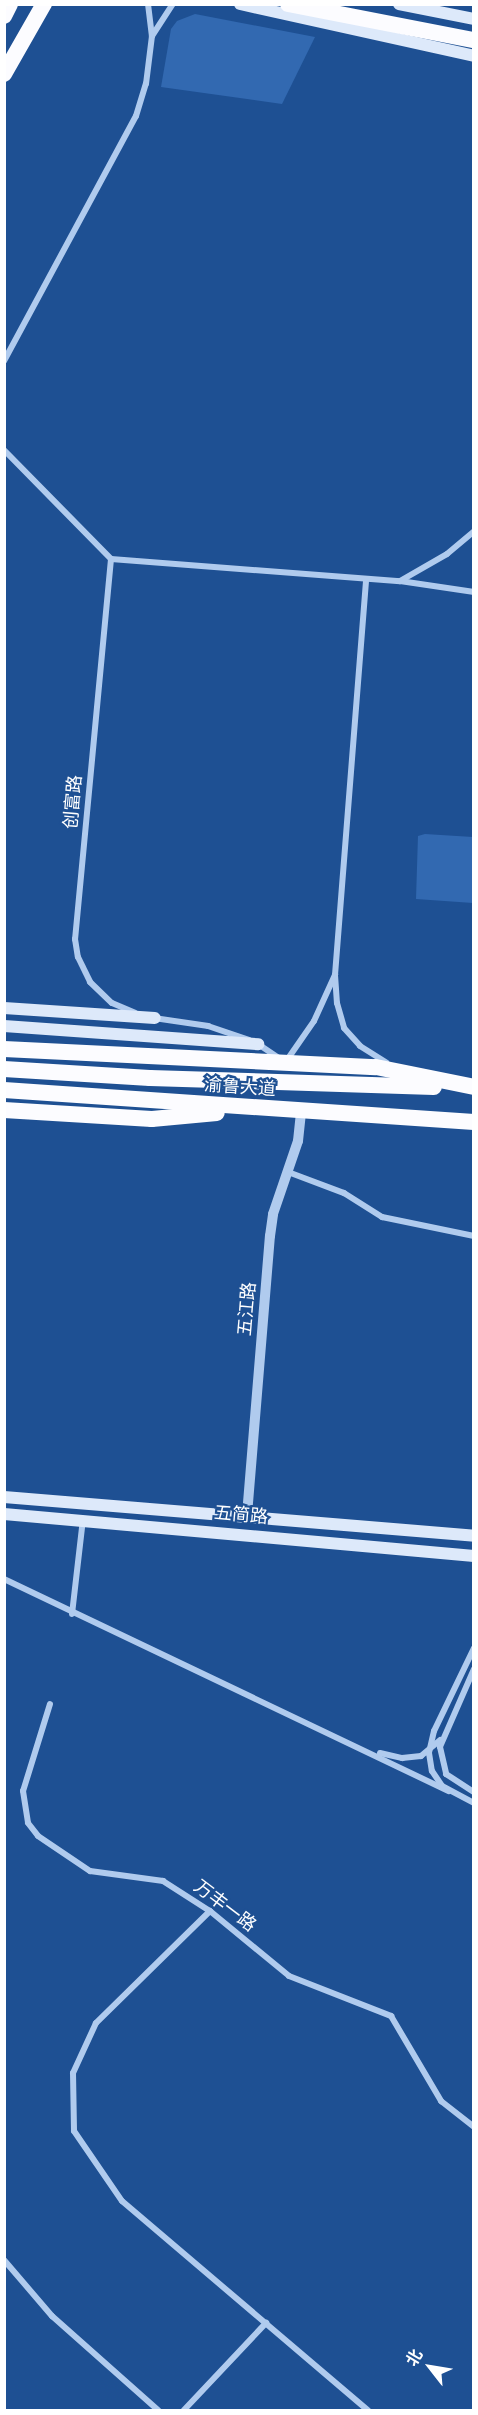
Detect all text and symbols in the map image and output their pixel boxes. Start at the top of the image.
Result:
street label: 创富路 [60,774,86,830]
street label: 渝鲁大道 [203,1074,277,1100]
street label: 五江路 [234,1281,260,1337]
street label: 五简路 [213,1502,269,1528]
street label: 万丰一路 [190,1876,260,1936]
north arrow [400,2337,460,2397]
text: 北 [402,2346,426,2369]

